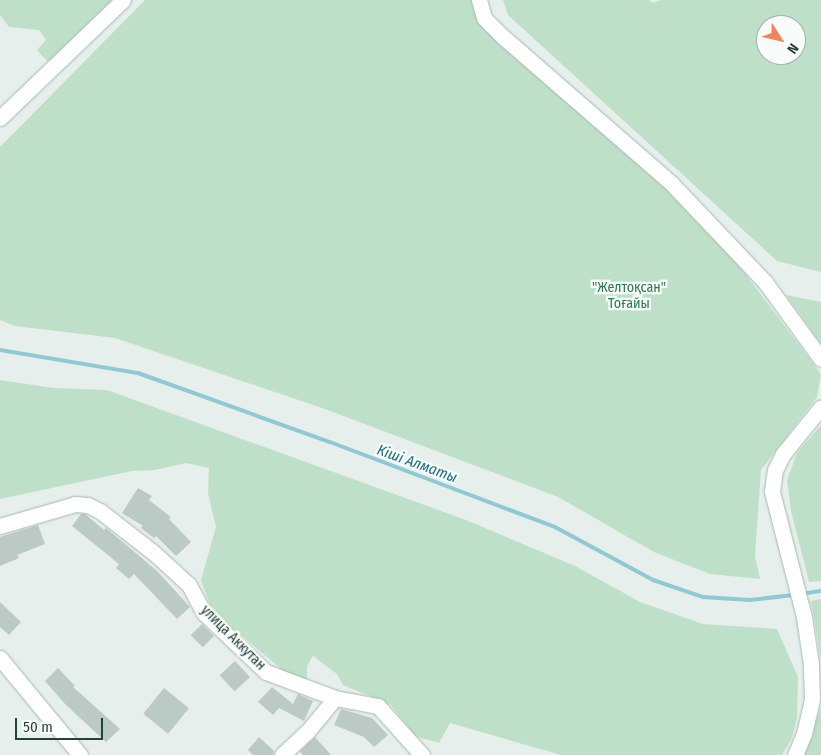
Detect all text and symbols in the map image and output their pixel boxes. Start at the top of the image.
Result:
north arrow [756,15,806,65]
text: N [783,40,802,57]
park label: "Желтоқсан" Тоғайы [592,280,666,312]
water label: Кіші Алматы [374,441,460,487]
street label: улица Аккутан [197,602,269,674]
scale bar [18,708,105,740]
text: 50 m [23,718,53,736]

